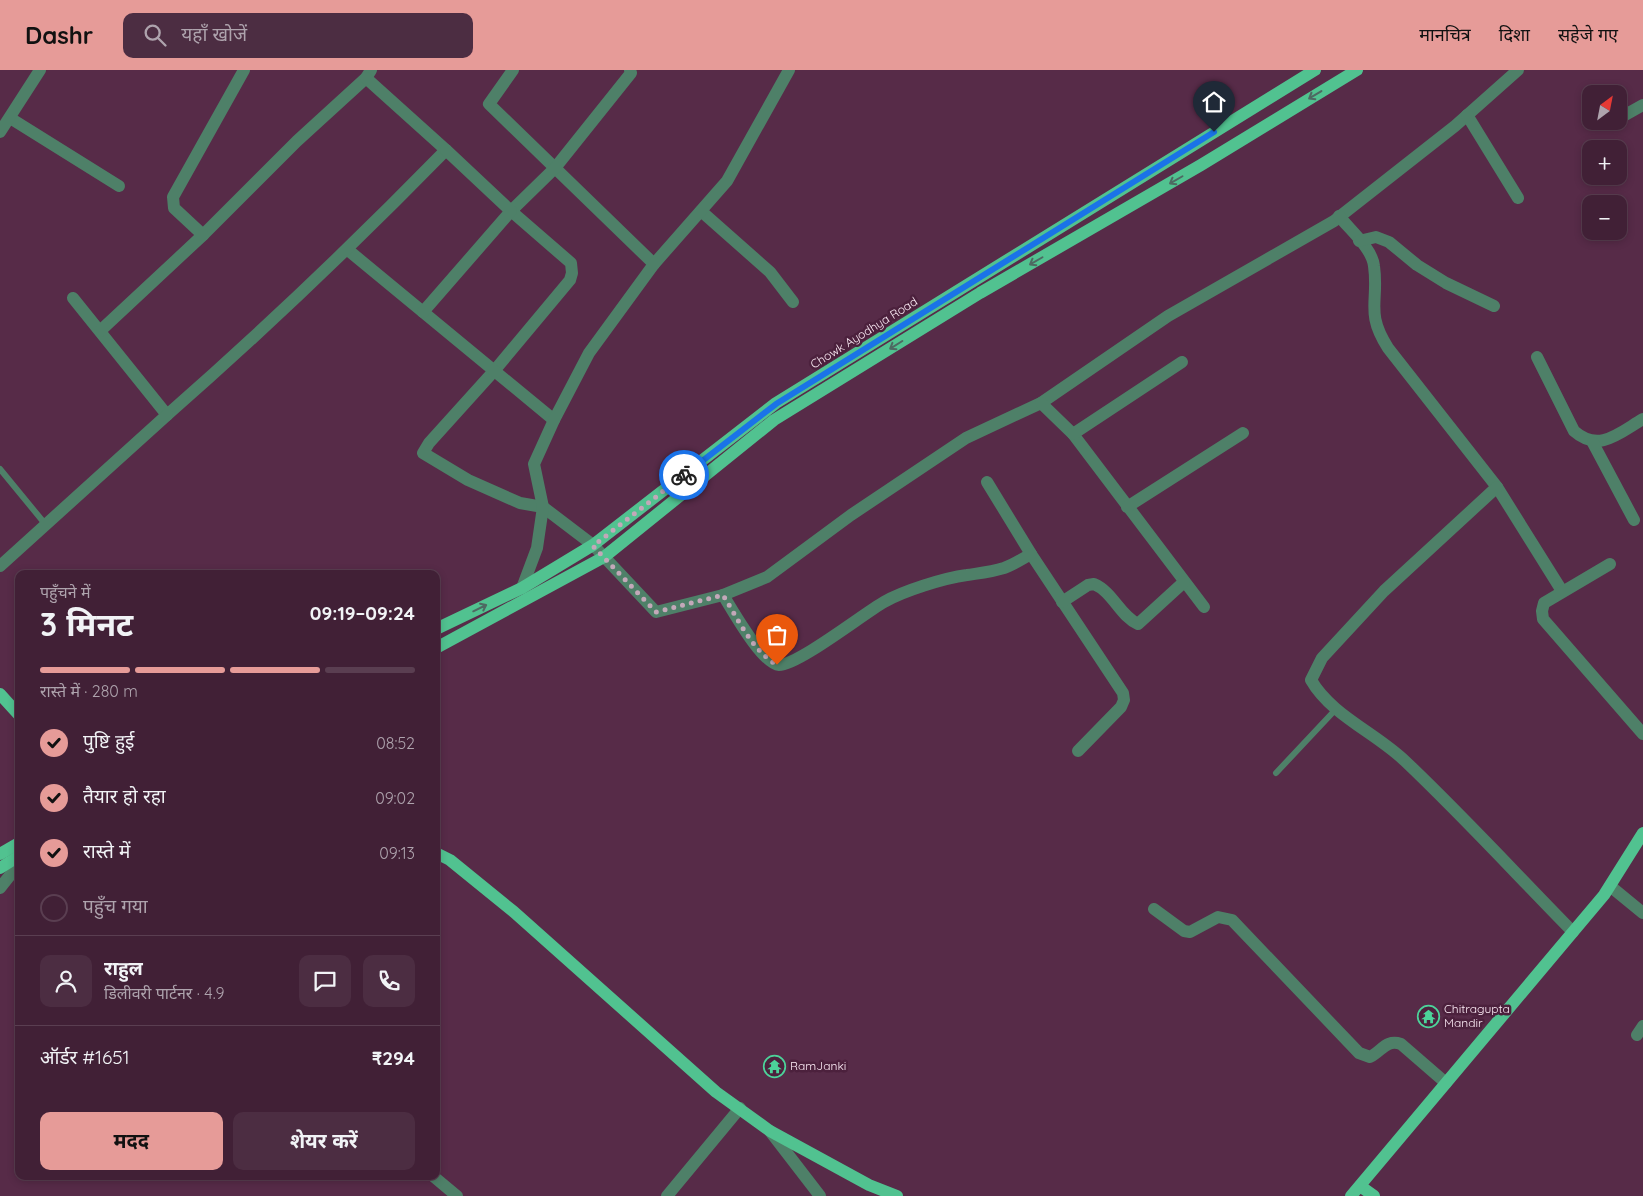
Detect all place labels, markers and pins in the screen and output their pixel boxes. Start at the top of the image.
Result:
pin [1193,81,1235,132]
pin [756,614,798,665]
place label: Chitragupta Mandir [1444,1001,1510,1030]
temple icon: Chitragupta Mandir [1416,1004,1440,1028]
temple icon: RamJanki [762,1054,786,1078]
place label: RamJanki [790,1058,846,1073]

